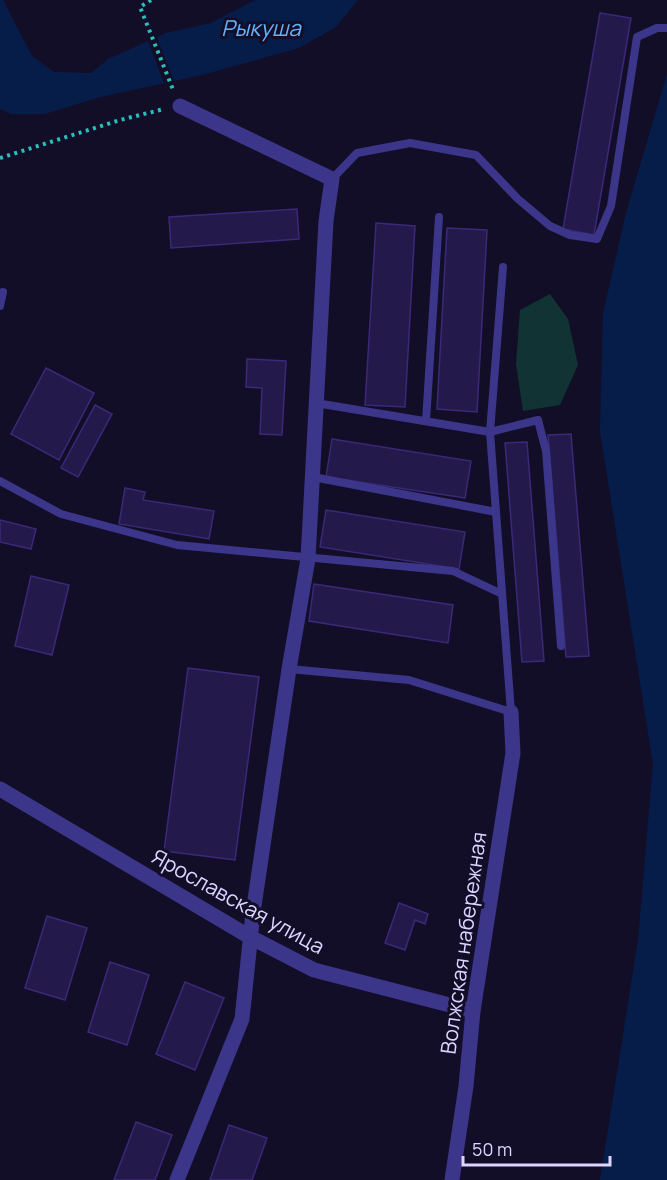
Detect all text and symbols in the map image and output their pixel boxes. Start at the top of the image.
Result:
water label: Рыкуша [221,13,303,43]
street label: Волжская набережная [434,830,492,1056]
street label: Ярославская улица [147,842,330,960]
scale bar [463,1129,610,1167]
text: 50 m [472,1137,512,1161]

